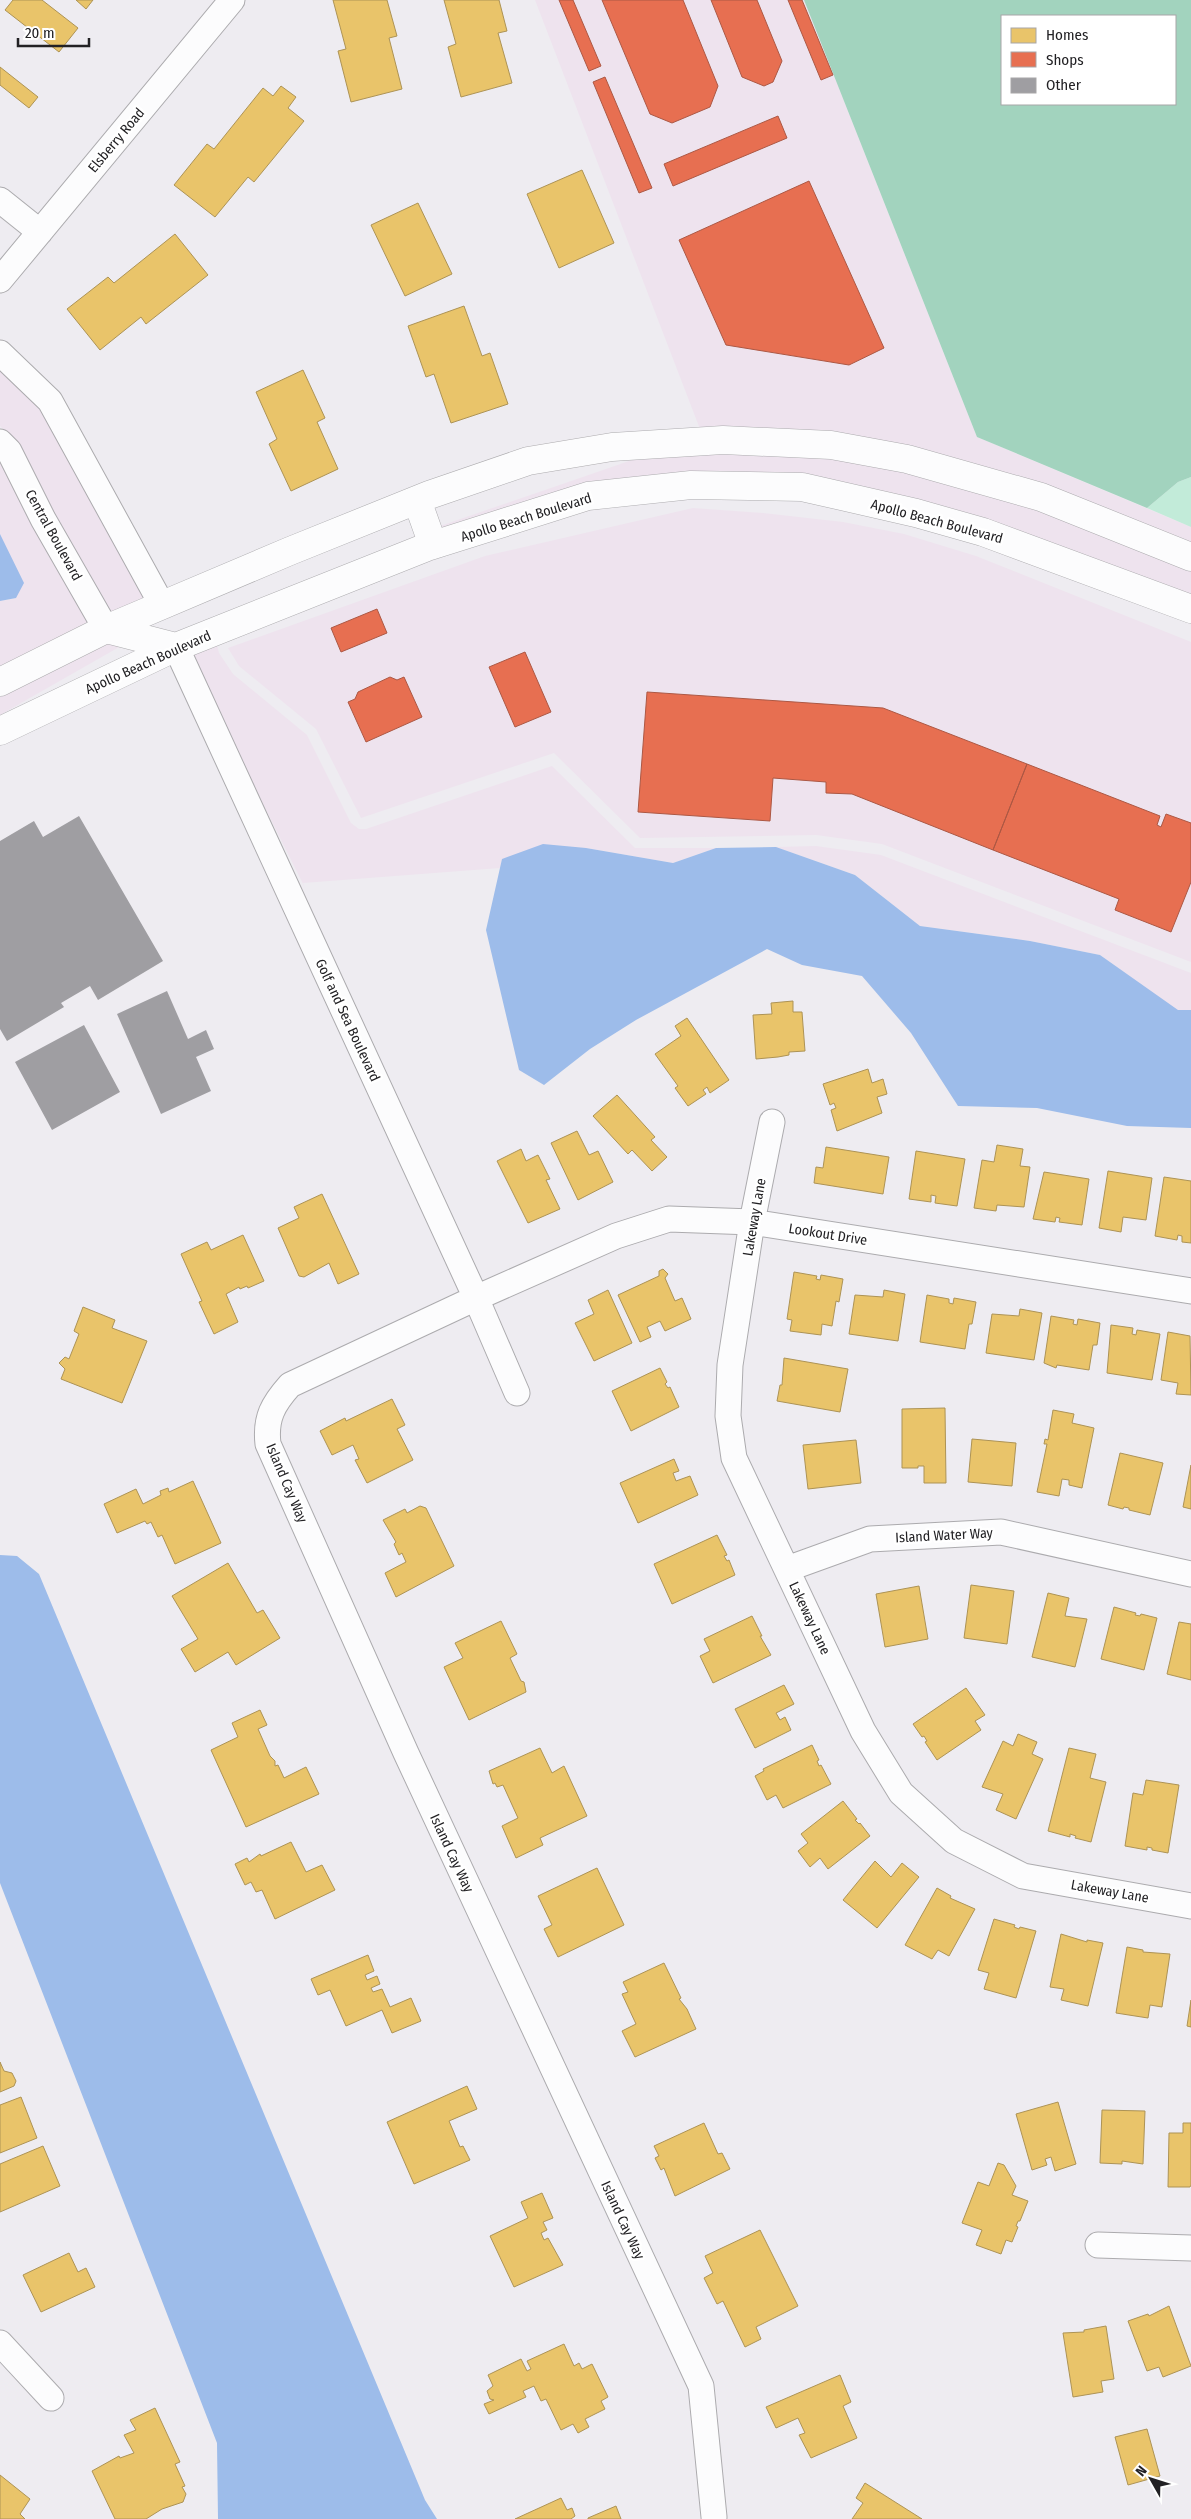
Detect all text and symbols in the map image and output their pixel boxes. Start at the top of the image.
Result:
scale bar [18,15,89,47]
legend [1001,15,1176,105]
text: 20 m [25,24,55,42]
text: Homes [1046,26,1088,44]
text: Shops [1046,51,1084,69]
text: Other [1046,76,1082,94]
street label: Elsberry Road [85,105,148,176]
street label: Central Boulevard [22,487,86,584]
street label: Apollo Beach Boulevard [459,489,594,545]
street label: Apollo Beach Boulevard [869,496,1005,547]
street label: Apollo Beach Boulevard [83,627,214,698]
street label: Golf and Sea Boulevard [312,956,383,1084]
street label: Lakeway Lane [739,1177,770,1257]
street label: Lookout Drive [787,1220,868,1249]
street label: Island Cay Way [262,1441,311,1526]
street label: Island Water Way [895,1524,994,1547]
street label: Lakeway Lane [785,1579,834,1658]
street label: Island Cay Way [426,1811,477,1896]
street label: Lakeway Lane [1070,1876,1150,1907]
street label: Island Cay Way [597,2178,648,2263]
north arrow [1126,2454,1176,2504]
text: N [1132,2463,1151,2480]

